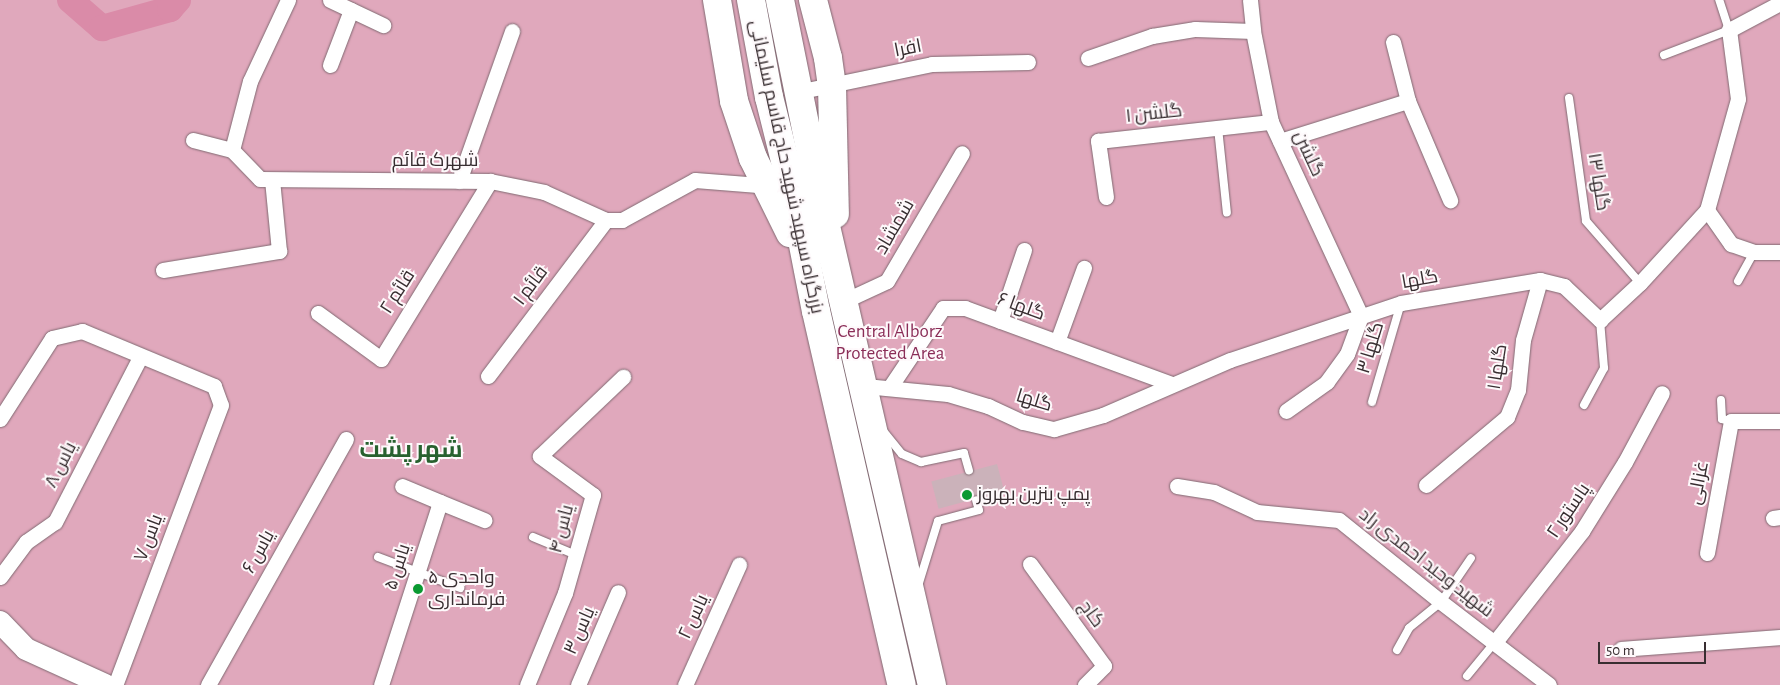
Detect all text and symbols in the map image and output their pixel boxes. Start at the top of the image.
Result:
street label: بزرگراه سپهبد شهید حاج قاسم سلیمانی [744,18,828,316]
street label: افرا [892,35,924,63]
street label: گلشن ۱ [1124,100,1184,128]
street label: گلشن [1288,127,1328,181]
street label: شهرک قائم [392,150,478,172]
street label: گلها ۱۳ [1582,151,1614,213]
street label: شمشاد [870,195,920,259]
street label: قائم ۱ [509,262,553,310]
street label: قائم ۲ [376,266,420,318]
street label: گلها [1400,266,1440,294]
street label: گلها ۶ [994,288,1048,326]
street label: گلها ۳ [1352,319,1390,377]
park label: Central Alborz Protected Area [836,321,944,365]
street label: گلها ۱ [1483,343,1513,391]
street label: گلها [1013,385,1055,417]
district label: شهر پشت [359,437,463,465]
street label: یاس ۸ [40,438,82,492]
street label: غزالی [1684,459,1714,507]
street label: پاستور ۲ [1542,479,1596,543]
place label: پمپ بنزین بهروز [977,484,1090,506]
marker: پمپ بنزین بهروز [961,489,973,501]
street label: یاس ۴ [545,502,579,556]
street label: شهید وحید احمدی راد [1354,503,1498,623]
street label: یاس ۷ [130,511,168,565]
street label: یاس ۶ [238,526,280,578]
street label: یاس ۵ [380,541,416,593]
place label: ۵ واحدی فرمانداری [428,567,505,611]
marker: ۵ واحدی فرمانداری [412,583,424,595]
street label: یاس ۲ [674,591,714,643]
street label: کاج [1073,596,1109,632]
street label: یاس ۳ [559,604,601,658]
scale bar [1600,632,1708,664]
text: 50 m [1606,643,1635,658]

